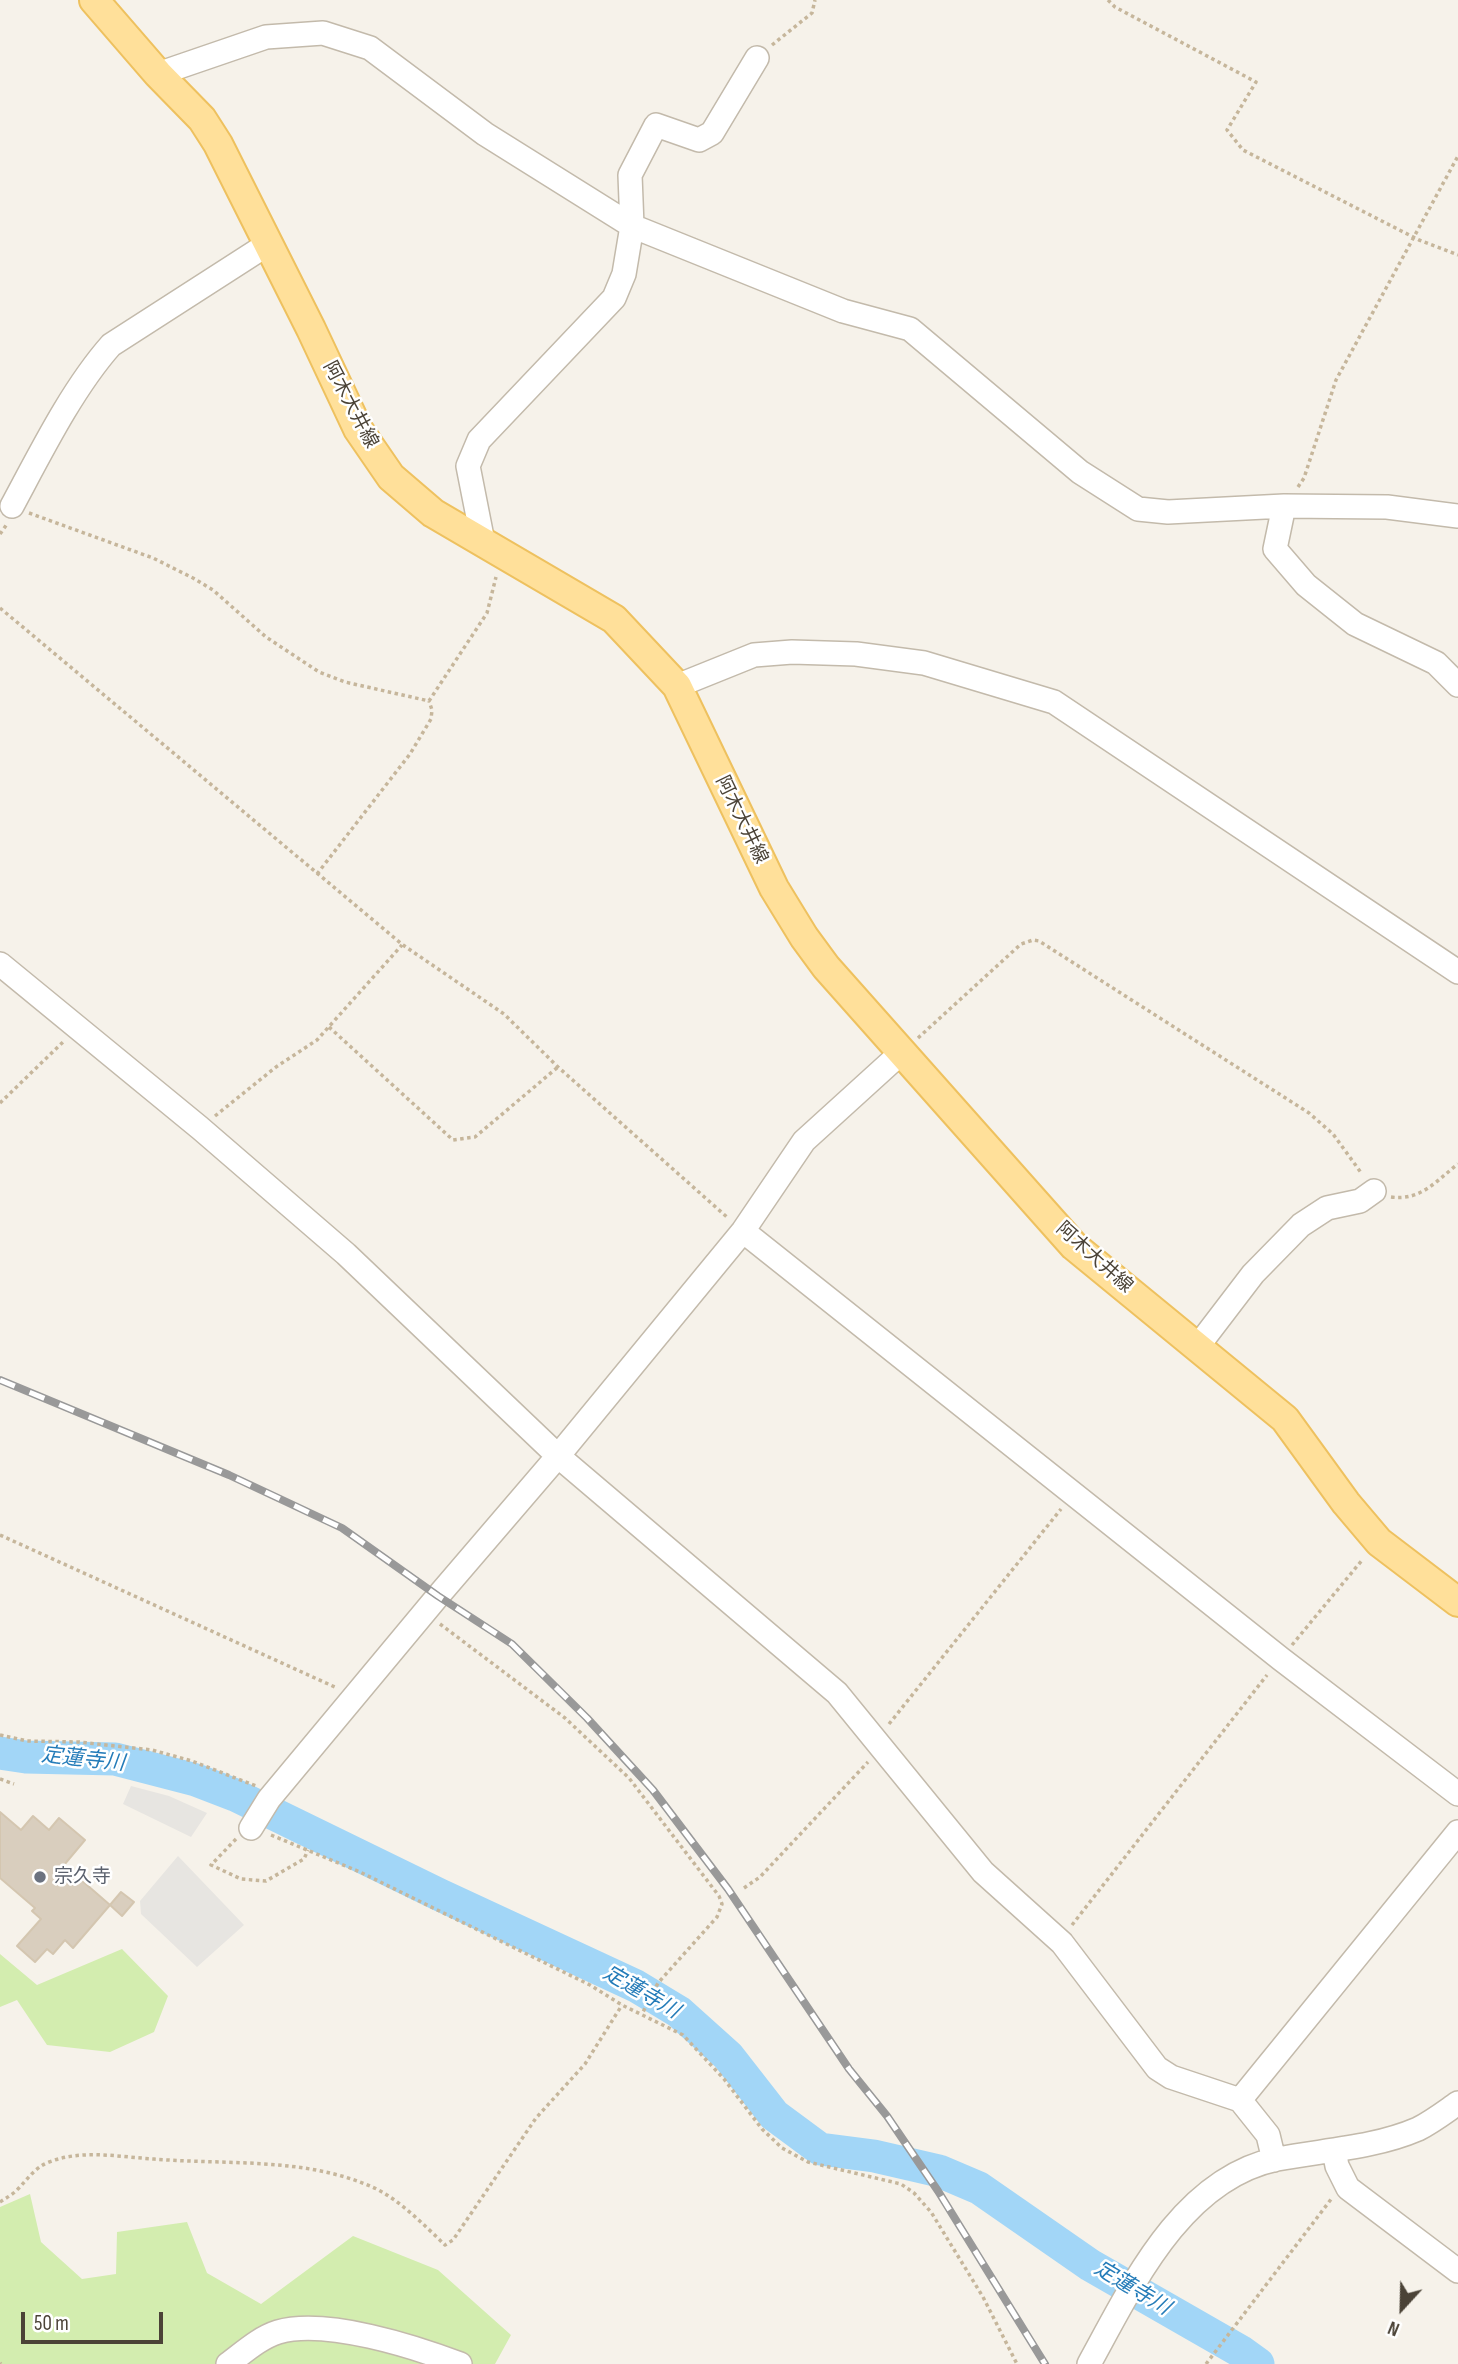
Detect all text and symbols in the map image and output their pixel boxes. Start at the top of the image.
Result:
street label: 阿木大井線 [318,358,382,452]
street label: 阿木大井線 [710,772,772,868]
street label: 阿木大井線 [1051,1218,1137,1298]
water label: 定蓮寺川 [40,1743,126,1777]
place label: 宗久寺 [54,1866,111,1888]
marker: 宗久寺 [32,1869,48,1885]
water label: 定蓮寺川 [598,1961,684,2025]
water label: 定蓮寺川 [1090,2257,1174,2321]
north arrow [1367,2273,1437,2343]
scale bar [24,2298,166,2342]
text: 50 m [34,2311,69,2336]
text: N [1385,2315,1403,2340]

